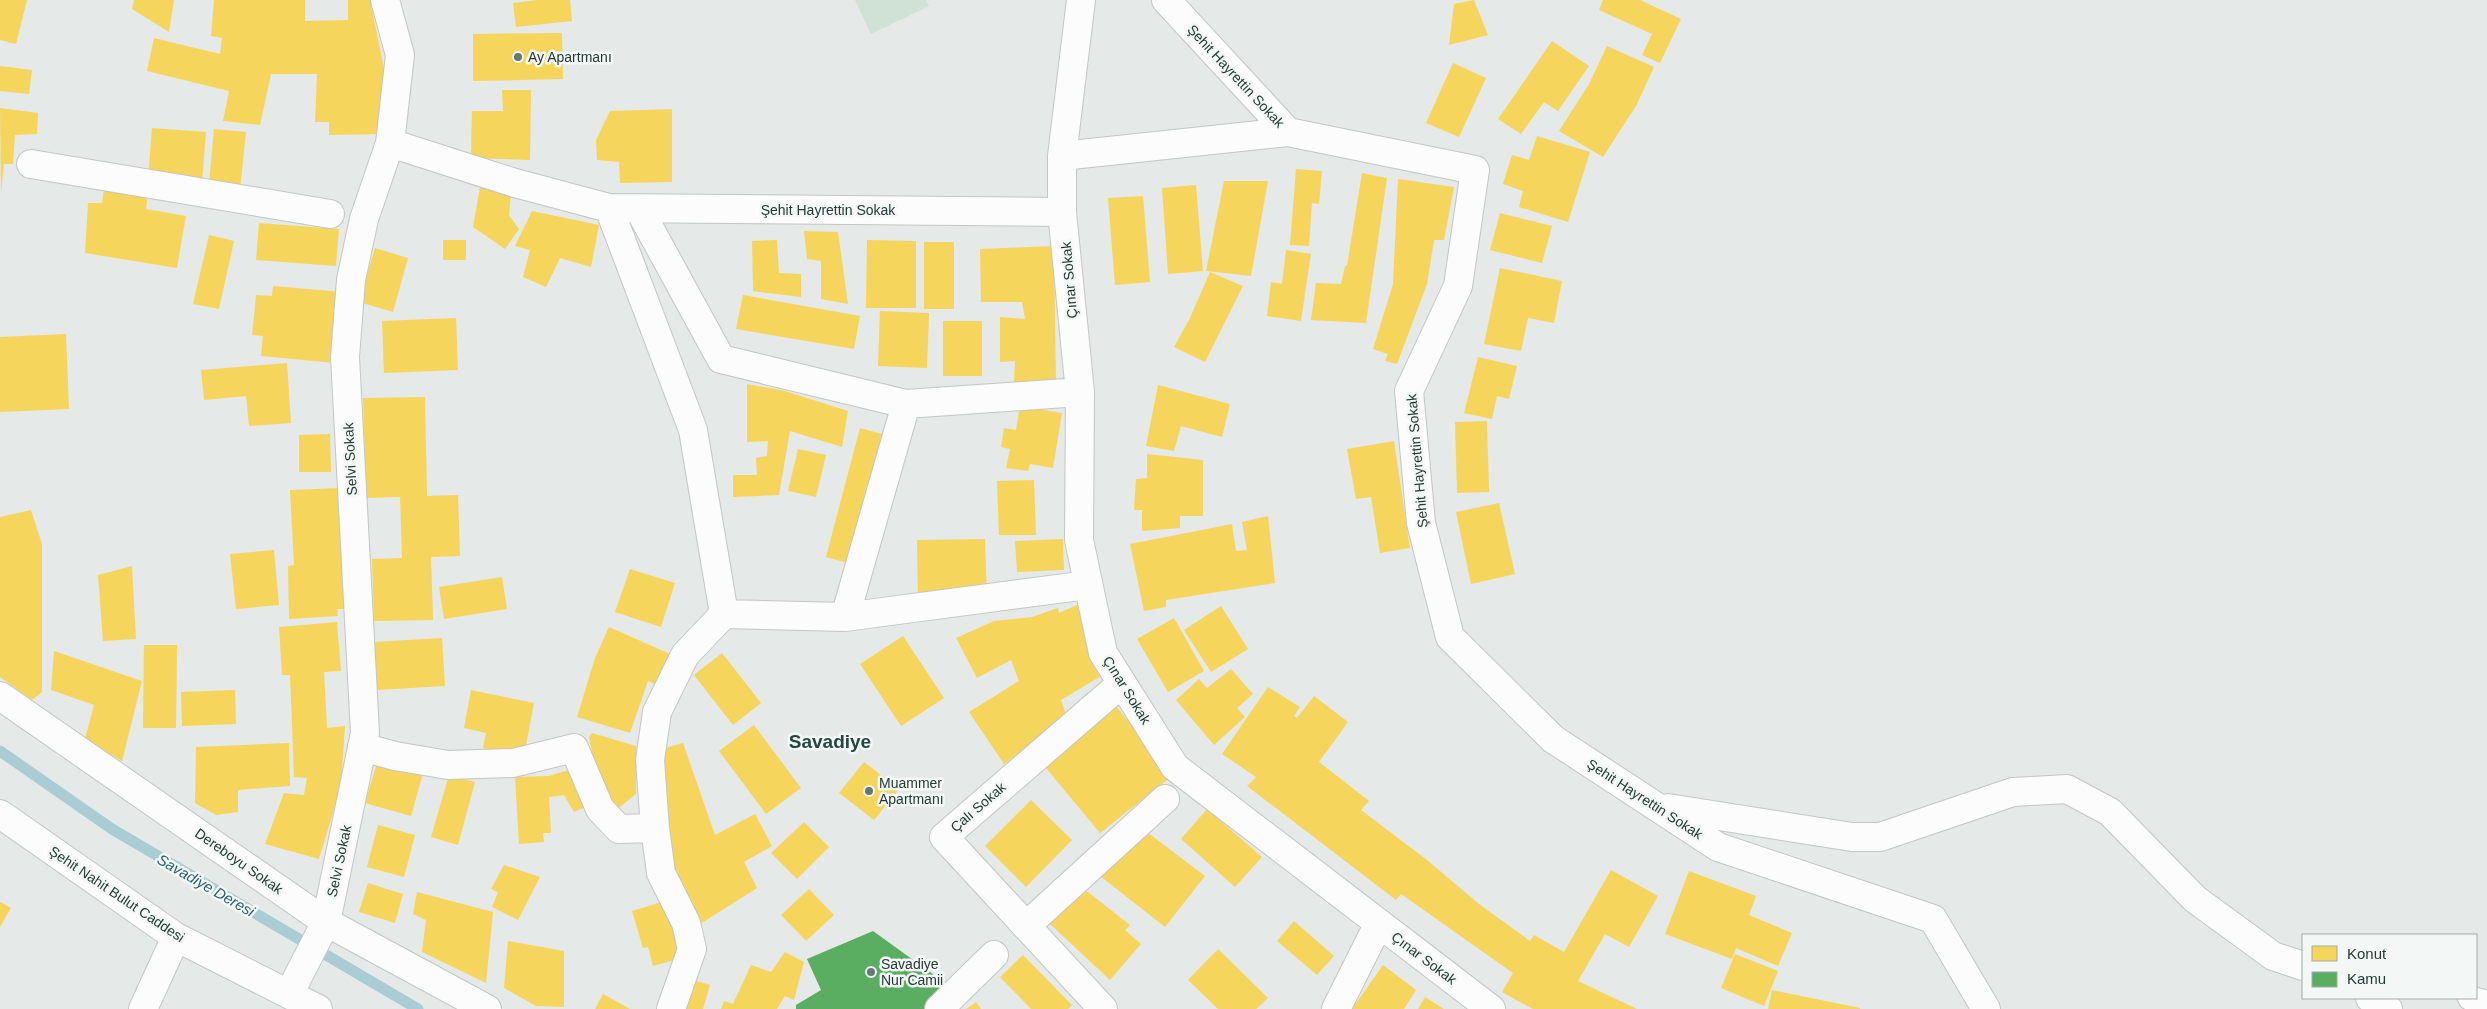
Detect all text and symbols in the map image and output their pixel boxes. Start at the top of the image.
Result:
street label: Şehit Hayrettin Sokak [1184,21,1288,131]
place label: Ay Apartmanı [528,49,612,65]
marker: Ay Apartmanı [512,51,524,63]
street label: Şehit Hayrettin Sokak [761,202,896,218]
street label: Çınar Sokak [1058,240,1080,319]
street label: Şehit Hayrettin Sokak [1403,392,1431,529]
street label: Selvi Sokak [340,421,360,496]
street label: Çınar Sokak [1100,653,1155,728]
district label: Savadiye [789,731,871,752]
street label: Şehit Hayrettin Sokak [1584,756,1707,843]
place label: Muammer Apartmanı [879,775,944,807]
street label: Çalı Sokak [947,778,1010,835]
marker: Muammer Apartmanı [863,785,875,797]
street label: Selvi Sokak [324,823,355,898]
street label: Dereboyu Sokak [192,825,287,898]
street label: Şehit Nahit Bulut Caddesi [46,843,188,945]
water label: Savadiye Deresi [154,850,258,920]
street label: Çınar Sokak [1388,928,1460,988]
legend [2302,934,2477,999]
text: Konut [2347,945,2387,962]
place label: Savadiye Nur Camii [881,956,943,988]
marker: Savadiye Nur Camii [865,966,877,978]
text: Kamu [2347,970,2386,987]

